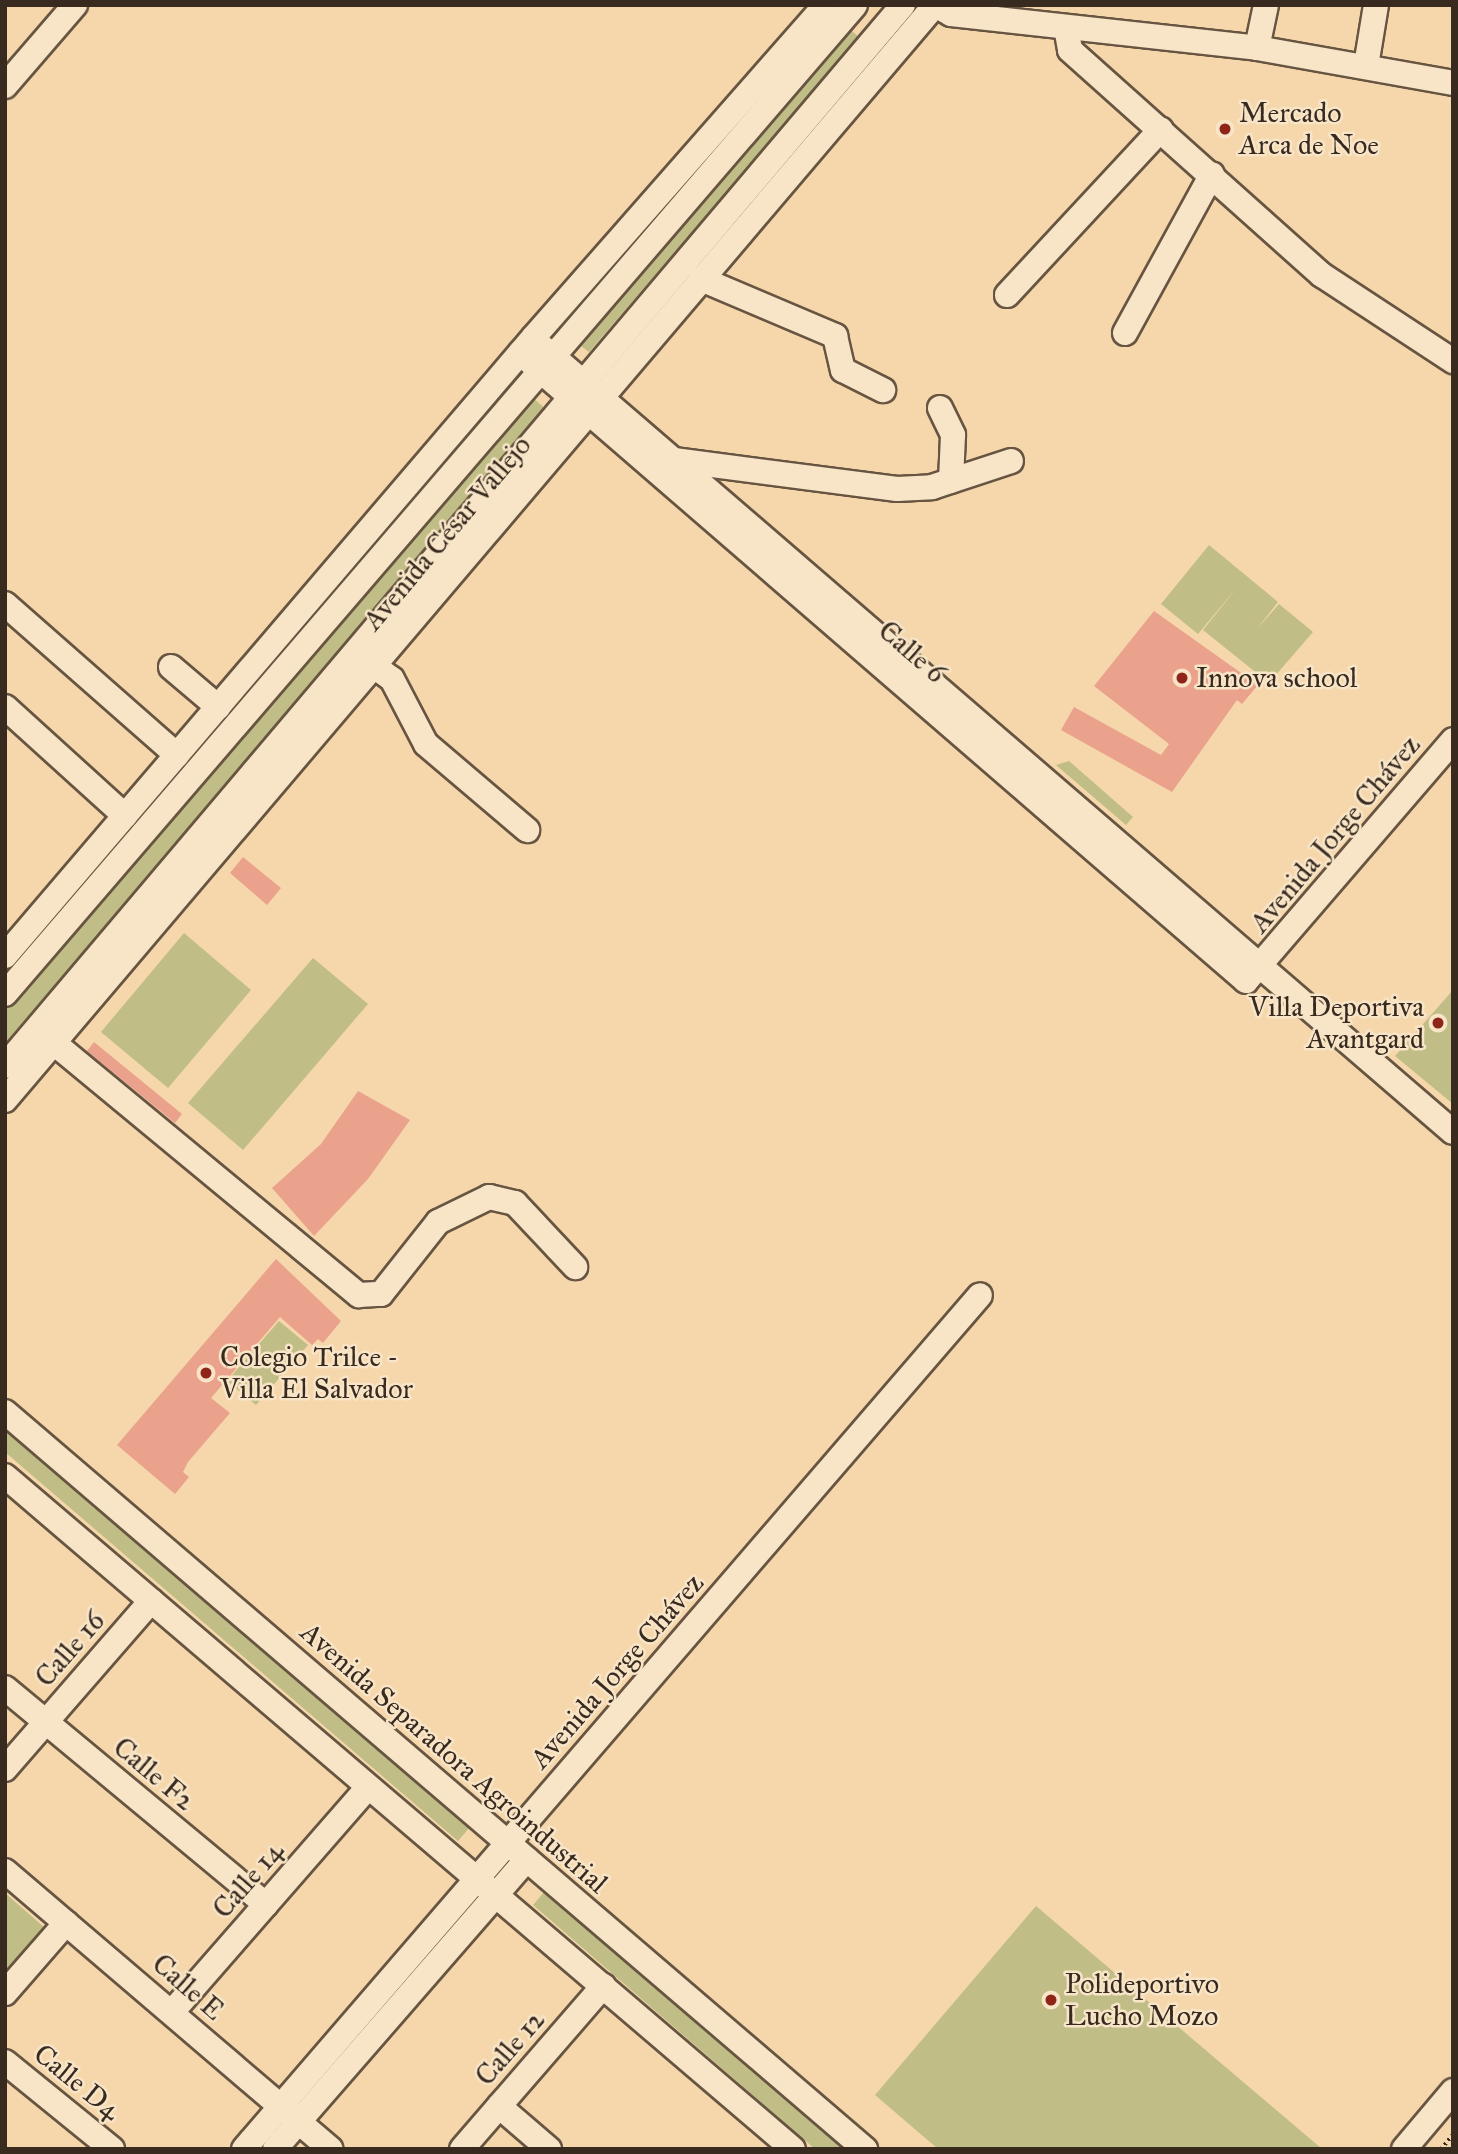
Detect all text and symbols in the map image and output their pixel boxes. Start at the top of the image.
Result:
place label: Mercado Arca de Noe [1239,96,1379,162]
marker: Mercado Arca de Noe [1217,121,1233,137]
street label: Avenida César Vallejo [356,429,538,637]
street label: Calle 6 [872,614,952,690]
place label: Innova school [1196,661,1357,695]
marker: Innova school [1174,670,1190,686]
street label: Avenida Jorge Chávez [1243,728,1427,940]
place label: Villa Deportiva Avantgard [1249,990,1424,1056]
marker: Villa Deportiva Avantgard [1430,1015,1446,1031]
place label: Colegio Trilce - Villa El Salvador [220,1340,413,1406]
marker: Colegio Trilce - Villa El Salvador [198,1365,214,1381]
street label: Avenida Jorge Chávez [523,1567,711,1775]
street label: Calle 16 [28,1604,112,1694]
street label: Avenida Separadora Agroindustrial [294,1615,614,1901]
street label: Calle F2 [107,1730,201,1818]
street label: Calle 14 [206,1835,290,1925]
street label: Calle E [145,1947,231,2027]
place label: Polideportivo Lucho Mozo [1065,1967,1219,2033]
marker: Polideportivo Lucho Mozo [1043,1992,1059,2008]
street label: Calle 12 [468,2004,552,2092]
street label: Calle D4 [27,2037,127,2127]

